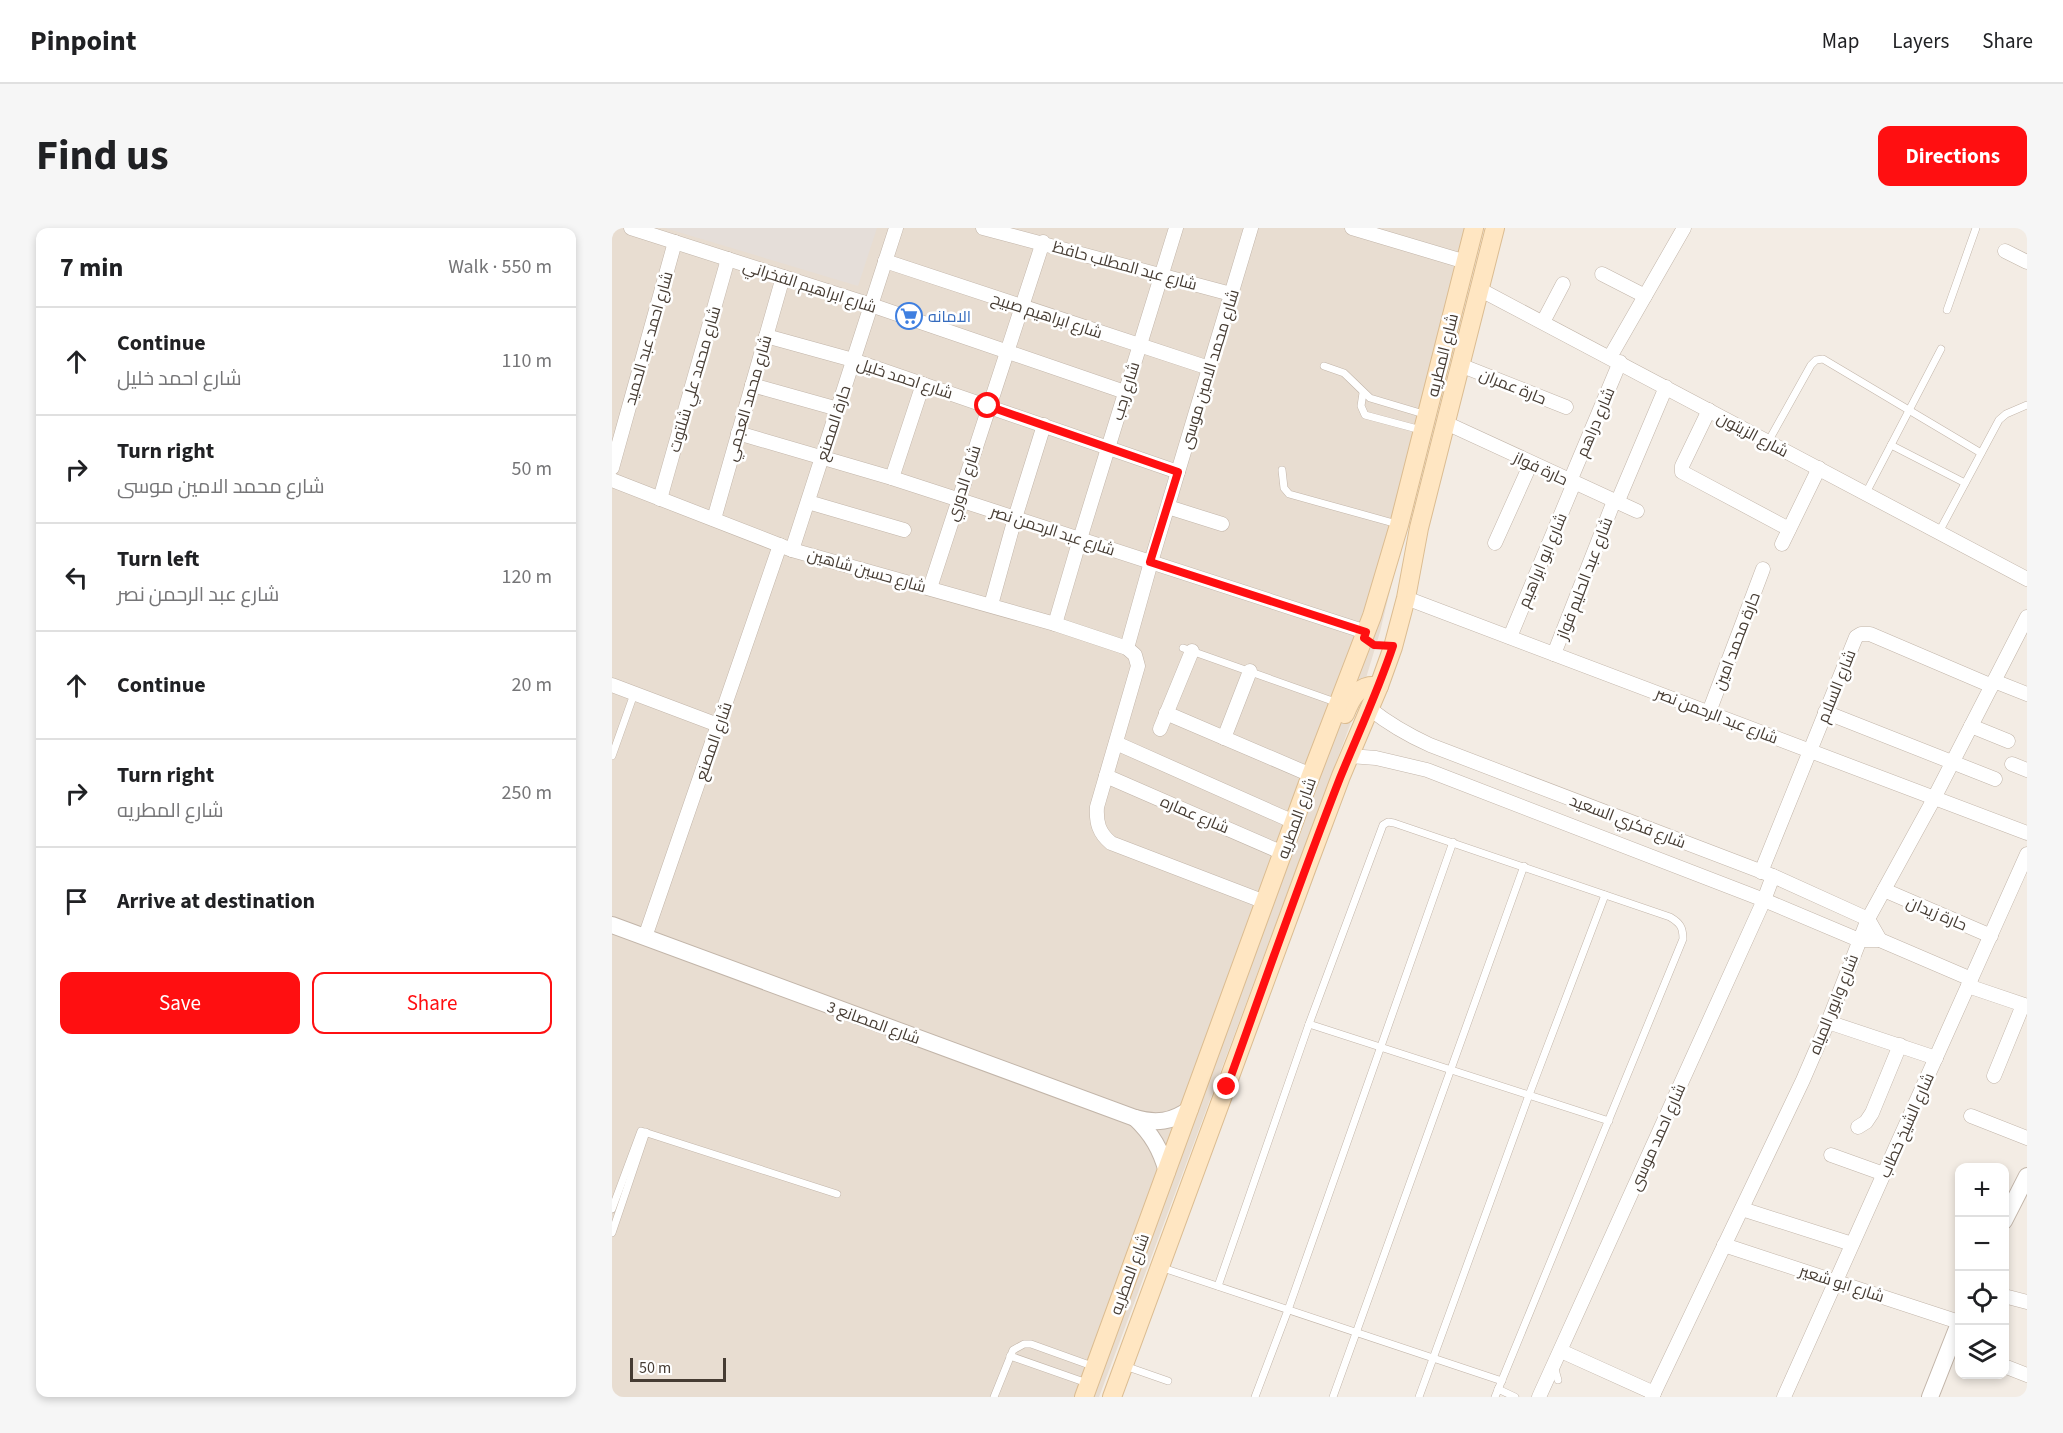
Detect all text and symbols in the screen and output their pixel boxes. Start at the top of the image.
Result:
text: Pinpoint [30,21,137,61]
text: Map [1822,26,1859,56]
text: Layers [1892,26,1949,56]
text: Share [1982,26,2033,56]
text: Find us [36,126,169,186]
button: Directions [1878,126,2027,186]
street label: شارع عبد المطلب حافظ [1050,236,1199,296]
text: 7 min [60,249,123,286]
text: Walk · 550 m [448,253,552,281]
street label: شارع ابراهيم الفخراني [740,255,879,321]
street label: شارع احمد عبد الحميد [619,269,679,408]
street label: شارع محمد الامين موسى [1175,287,1245,452]
street label: شارع ابراهيم صبيح [988,288,1105,344]
supermarket icon: الامانه [894,301,924,331]
street label: شارع محمد علي شلتوت [664,304,728,455]
place label: الامانه [928,306,971,328]
street label: شارع المطريه [1422,311,1464,399]
text: Continue [117,327,206,359]
street label: شارع محمد العجمي [720,333,779,464]
icon: ahead [60,345,93,378]
text: 110 m [502,347,552,375]
street label: شارع احمد خليل [854,353,955,405]
street label: شارع رجب [1107,359,1145,423]
street label: حارة عمران [1476,364,1549,410]
text: شارع احمد خليل [117,365,242,393]
street label: حارة المصنع [811,383,857,464]
street label: شارع دراهم [1571,384,1620,461]
route start [974,392,1000,418]
street label: شارع الزيتون [1713,407,1792,463]
text: Turn right [117,435,214,467]
street label: شارع الدوري [941,442,988,525]
street label: حارة فواز [1509,446,1571,491]
icon: right [60,453,93,486]
text: 50 m [512,455,552,483]
text: شارع محمد الامين موسى [117,473,324,501]
street label: شارع عبد الرحمن نصر [987,500,1118,561]
street label: شارع ابو ابراهيم [1513,510,1573,611]
street label: شارع عبد الحليم فواز [1551,514,1618,644]
text: Turn left [117,543,199,575]
street label: شارع حسين شاهين [805,544,929,598]
icon: left [60,561,93,594]
text: 120 m [502,563,552,591]
text: شارع عبد الرحمن نصر [117,581,279,609]
street label: حارة محمد امين [1708,589,1766,694]
street label: شارع السلام [1812,646,1862,726]
icon: ahead [60,669,93,702]
text: Continue [117,669,206,701]
text: 20 m [512,671,552,699]
street label: شارع عبد الرحمن نصر [1651,682,1781,749]
street label: شارع المصنع [690,699,738,784]
text: Turn right [117,759,214,791]
street label: شارع المطريه [1272,775,1322,862]
icon: right [60,777,93,810]
text: 250 m [502,779,552,807]
street label: شارع فكري السعيد [1566,790,1689,856]
street label: شارع عماره [1157,791,1232,839]
text: شارع المطريه [117,797,224,825]
icon: arrive [60,885,93,918]
text: Arrive at destination [117,885,315,917]
street label: حارة زيدان [1903,891,1970,936]
street label: شارع وابور المياه [1804,951,1864,1058]
button: Save [60,972,300,1034]
button: Share [312,972,552,1034]
street label: شارع المصانع 3 [824,996,923,1050]
street label: شارع الشيخ خطاب [1874,1069,1940,1181]
route end [1213,1073,1239,1099]
street label: شارع احمد موسى [1624,1080,1691,1195]
map controls [1955,1163,2009,1379]
button: + [1955,1163,2009,1217]
button: − [1955,1217,2009,1271]
street label: شارع المطريه [1105,1231,1155,1318]
street label: شارع ابو شعير [1795,1260,1887,1308]
button: locate [1955,1271,2009,1325]
button: layers [1955,1325,2009,1379]
scale bar [630,1355,726,1382]
text: 50 m [639,1357,671,1379]

